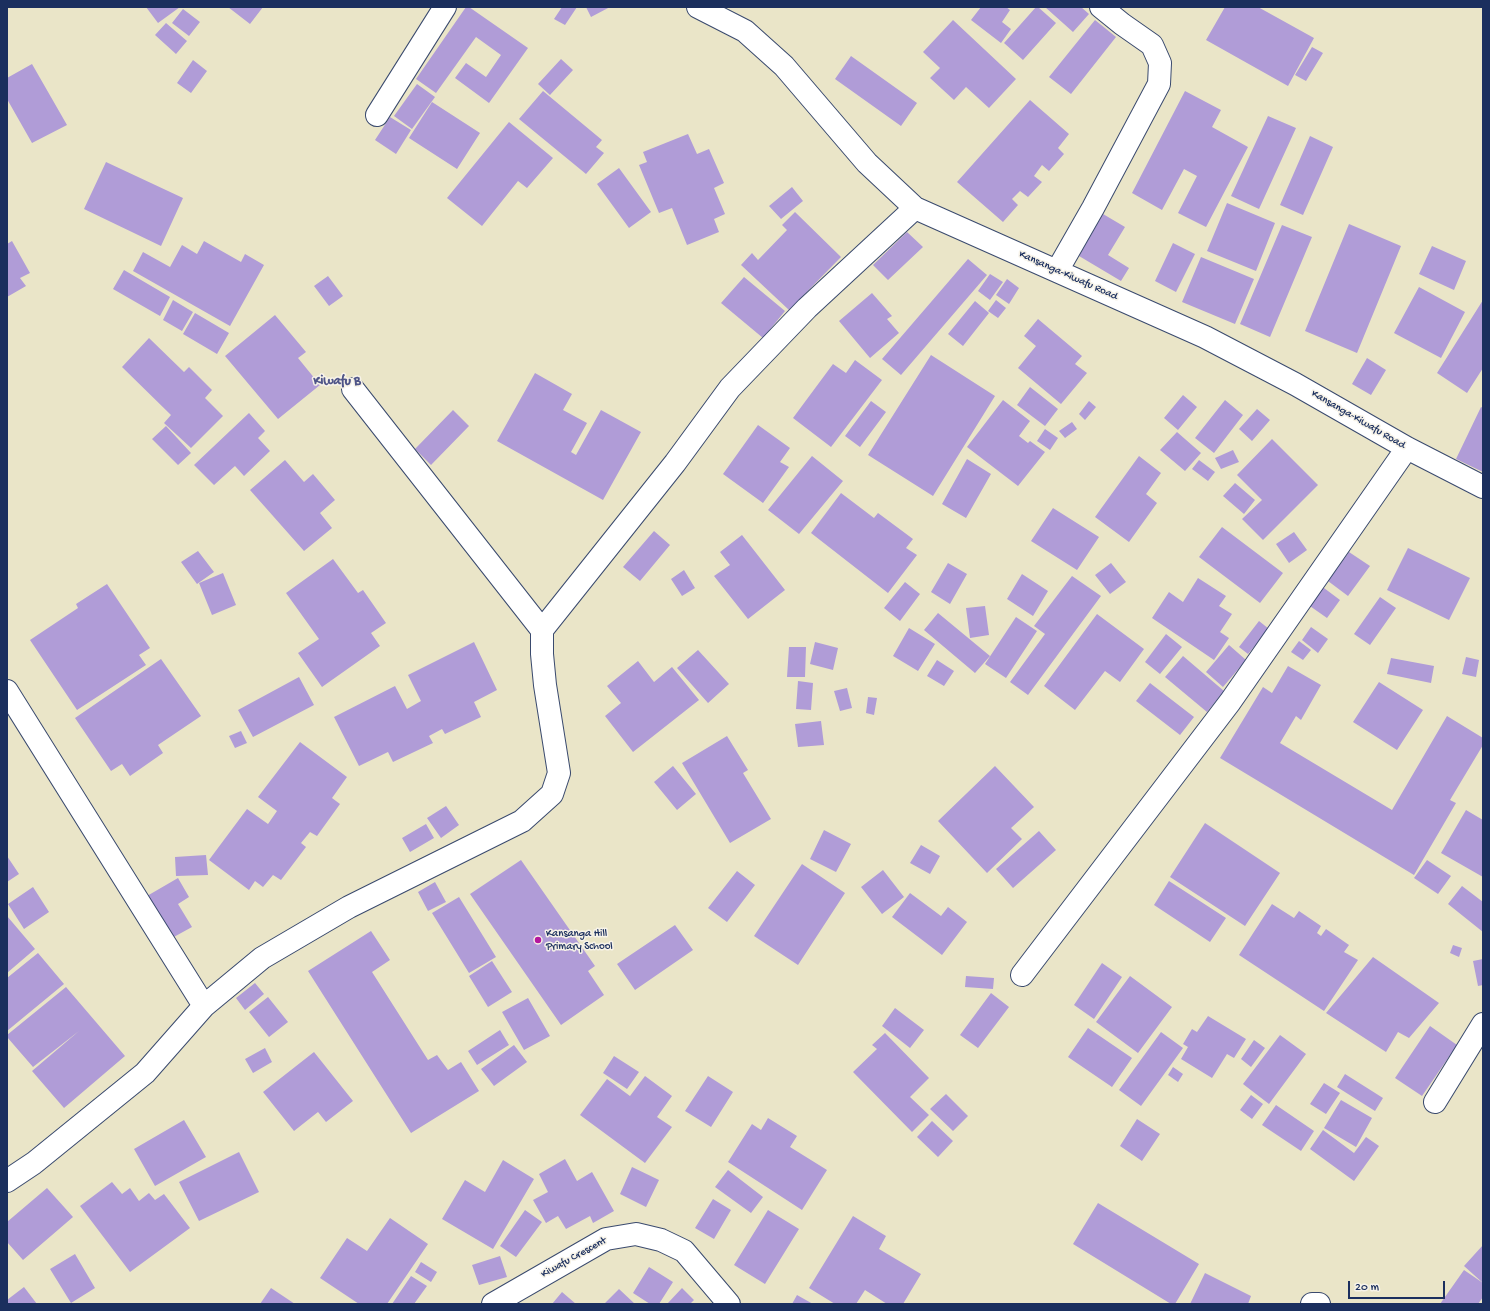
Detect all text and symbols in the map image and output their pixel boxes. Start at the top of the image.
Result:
street label: Kansanga-Kiwafu Road [1017,248,1119,304]
district label: Kiwafu B [313,374,361,390]
street label: Kansanga-Kiwafu Road [1308,388,1408,452]
place label: Kansanga Hill Primary School [546,927,613,953]
marker: Kansanga Hill Primary School [533,935,543,945]
street label: Kiwafu Crescent [539,1235,609,1281]
scale bar [1350,1273,1447,1299]
text: 20 m [1355,1281,1379,1295]

